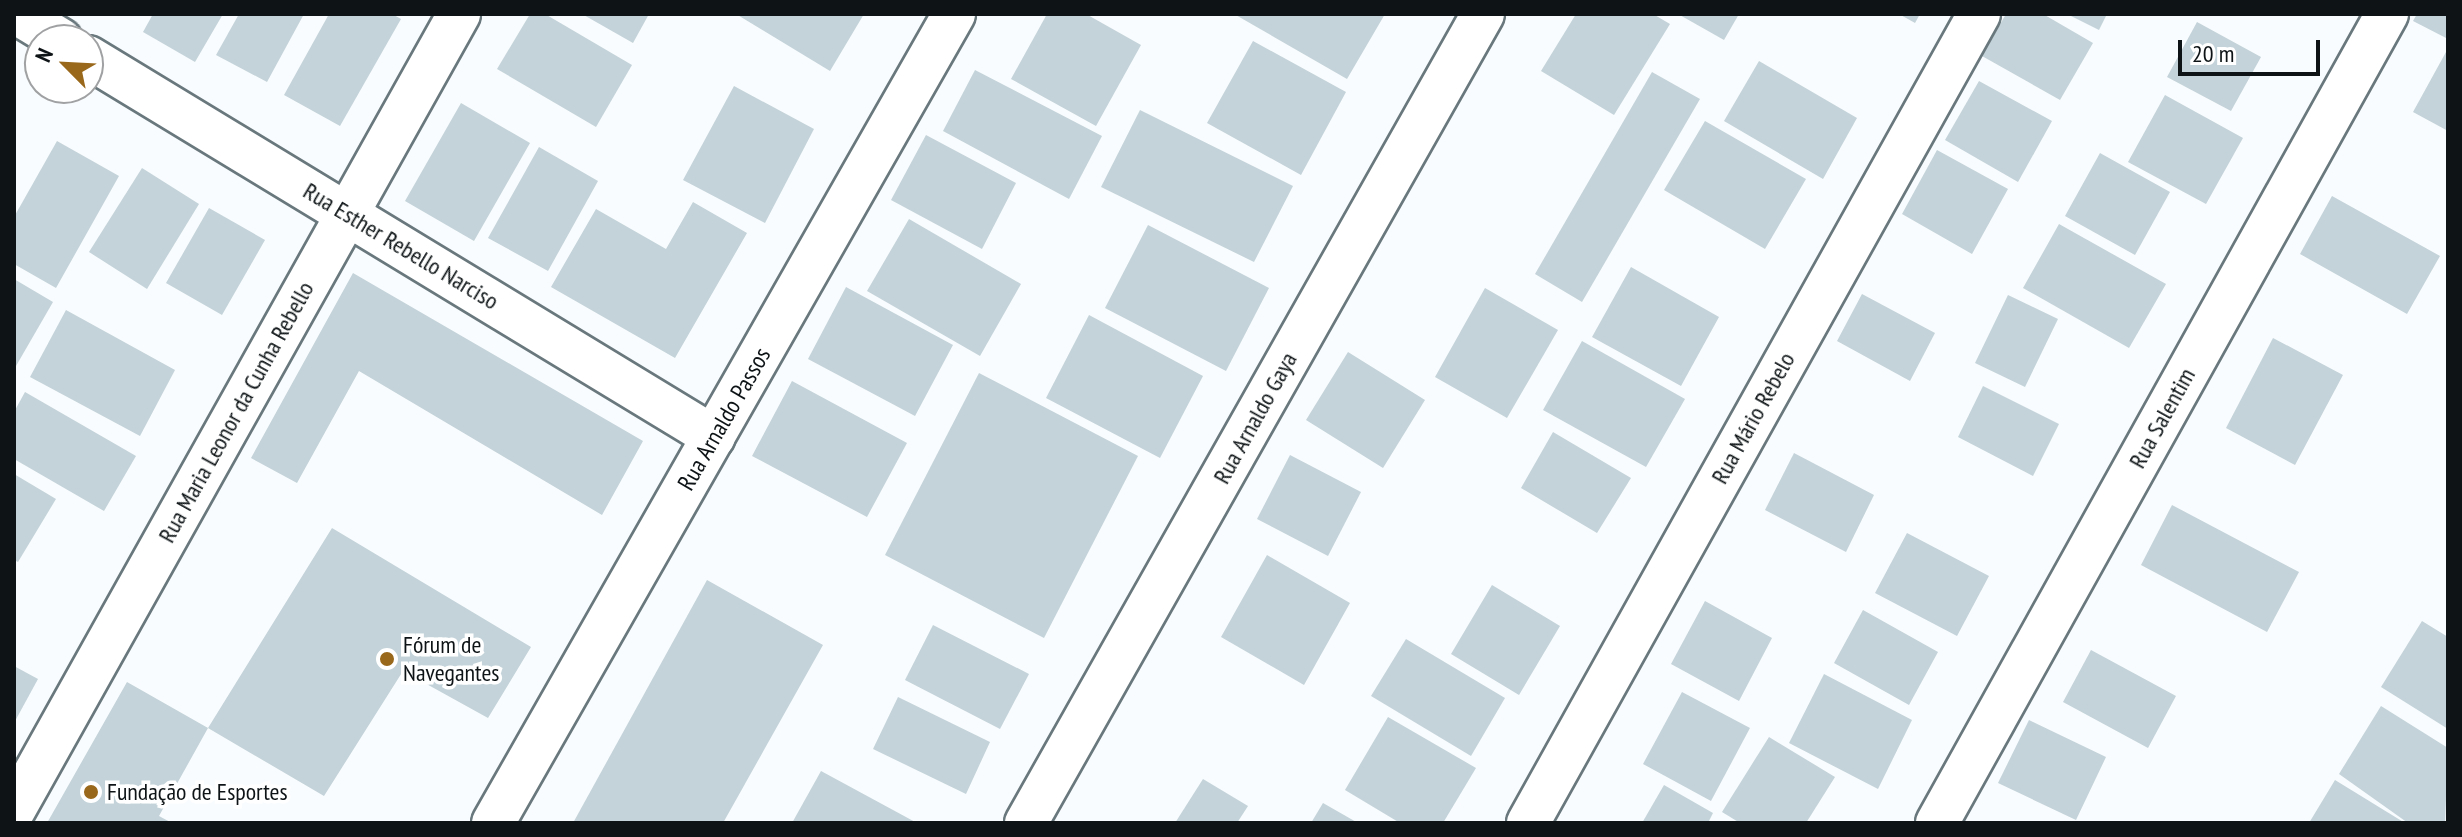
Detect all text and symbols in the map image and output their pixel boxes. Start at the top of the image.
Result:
north arrow [24,24,104,104]
scale bar [2182,24,2324,74]
text: 20 m [2192,38,2234,69]
text: N [29,44,59,66]
street label: Rua Esther Rebello Narciso [298,176,504,316]
street label: Rua Maria Leonor da Cunha Rebello [152,277,320,547]
street label: Rua Arnaldo Passos [671,342,777,496]
street label: Rua Arnaldo Gaya [1207,347,1303,489]
street label: Rua Mário Rebelo [1705,347,1801,489]
street label: Rua Salentim [2123,363,2201,473]
place label: Fórum de Navegantes [403,631,499,687]
marker: Fórum de Navegantes [378,650,396,668]
place label: Fundação de Esportes [107,778,288,806]
marker: Fundação de Esportes [82,783,100,801]

